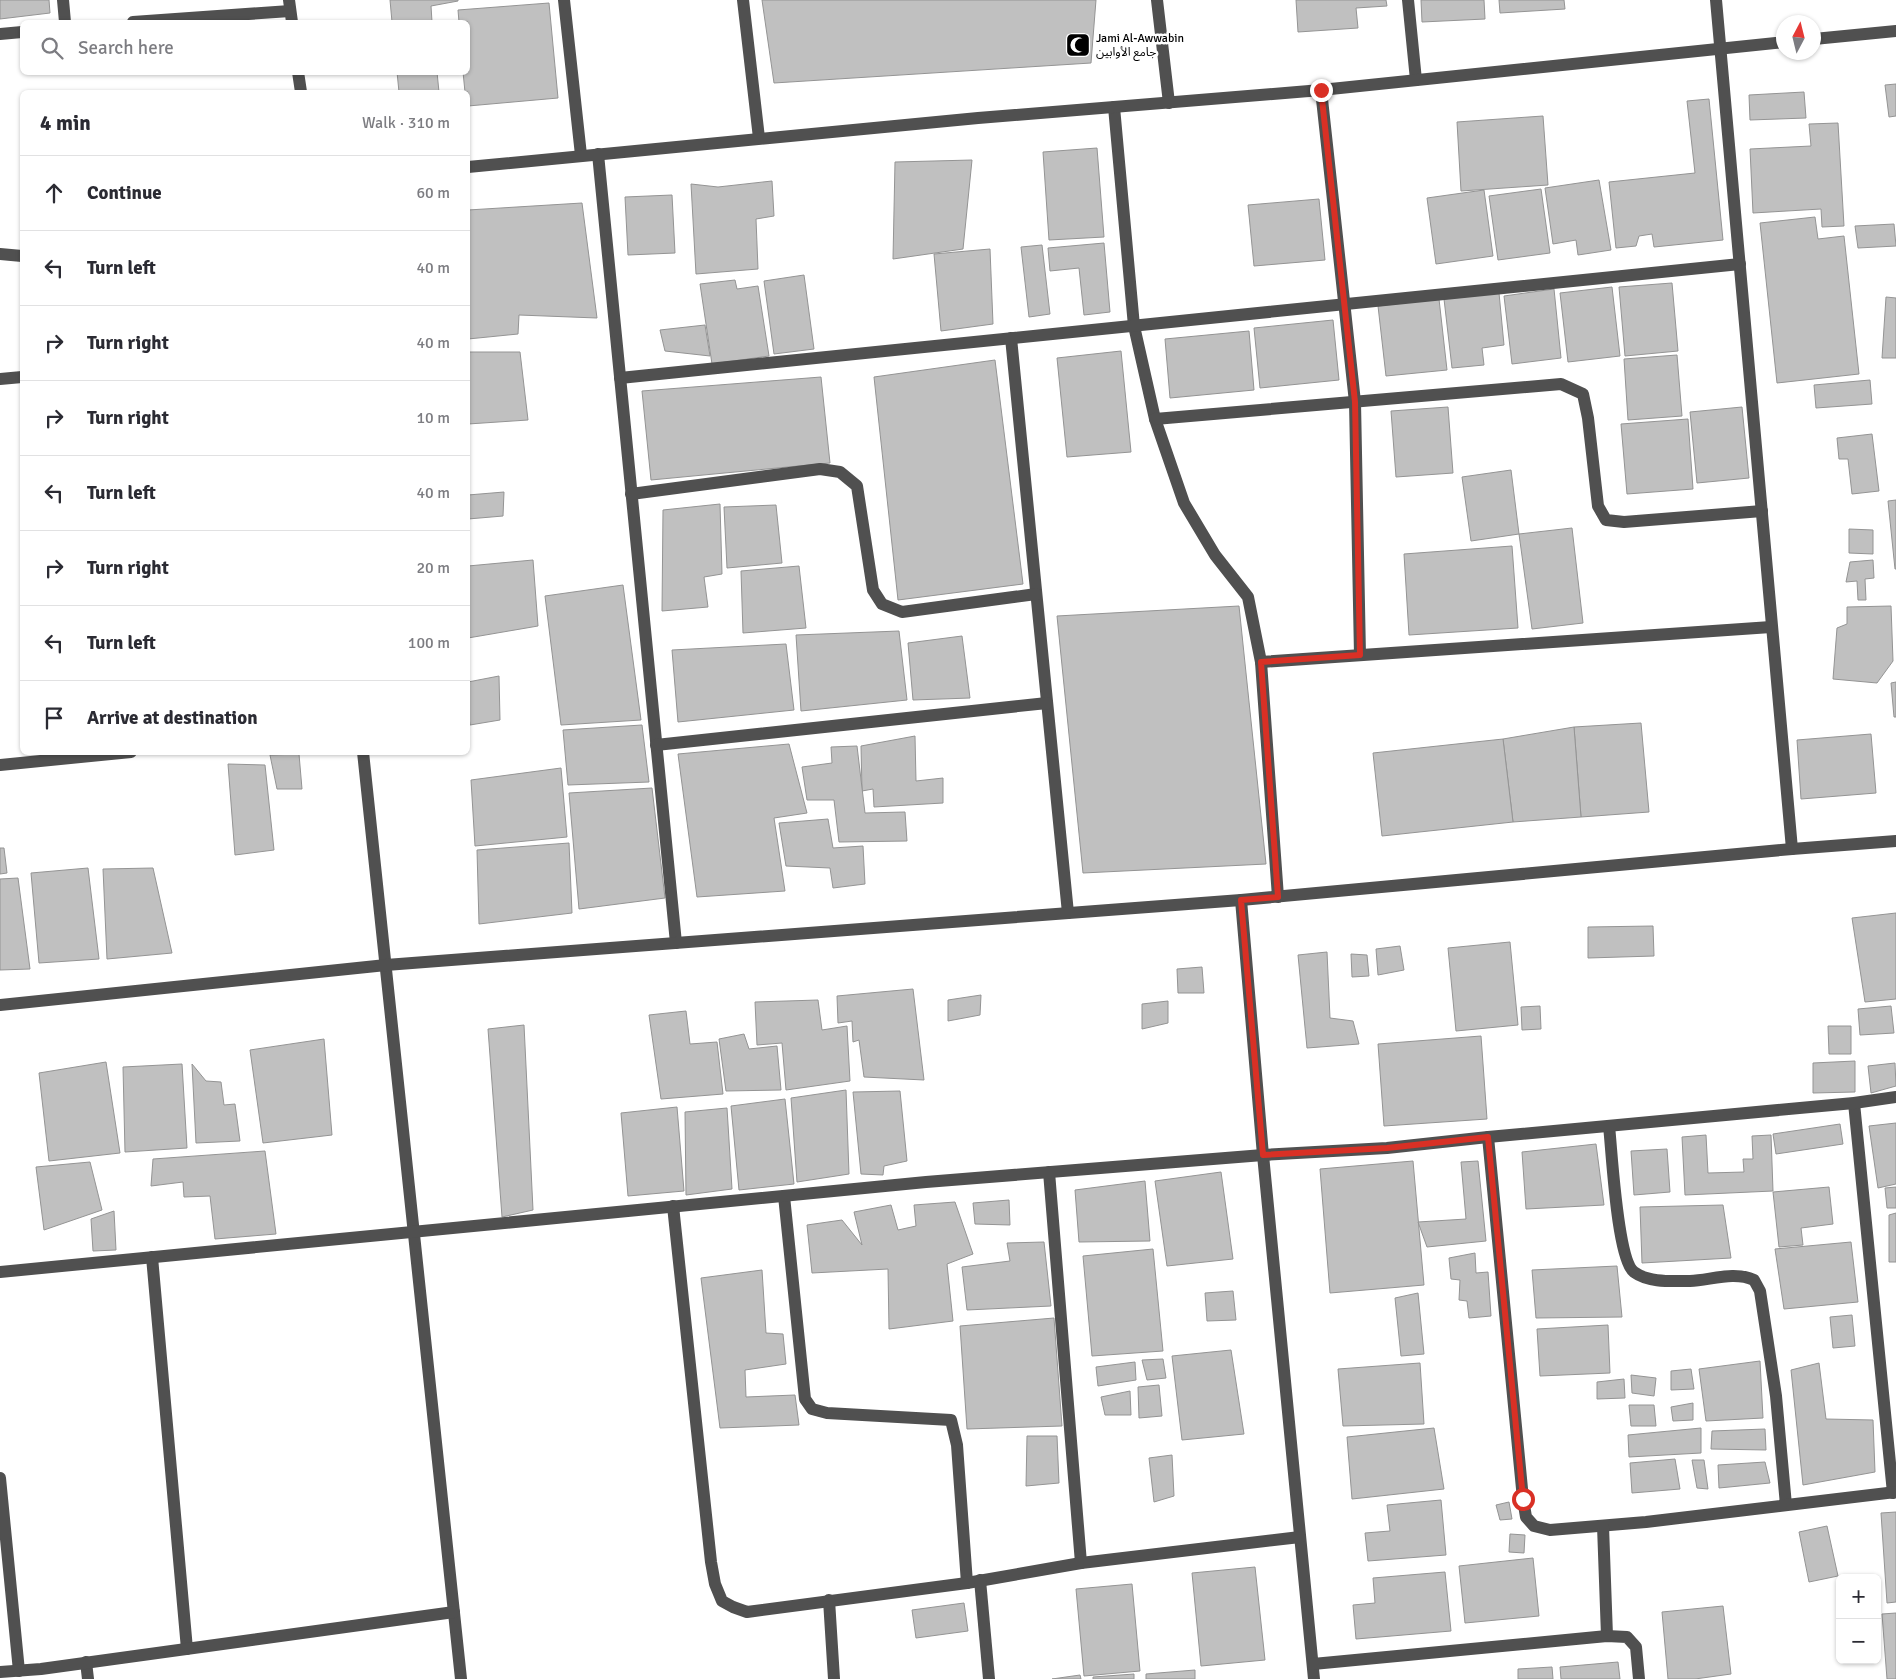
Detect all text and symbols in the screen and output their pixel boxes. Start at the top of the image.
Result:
north arrow [1776,15,1821,60]
search box [20,20,470,75]
place label: Jami Al-Awwabin جامع الأوابين [1096,31,1184,61]
mosque icon: Jami Al-Awwabin جامع الأوابين [1065,32,1091,58]
icon: search [38,34,66,62]
text: Search here [78,36,174,60]
route end [1310,79,1333,102]
text: 4 min [40,110,91,136]
text: Walk · 310 m [362,113,450,133]
icon: ahead [40,179,68,207]
text: Continue [87,181,162,205]
text: 60 m [416,183,450,203]
icon: left [40,254,68,282]
text: Turn left [87,256,156,280]
text: 40 m [416,258,450,278]
icon: right [40,329,68,357]
text: Turn right [87,331,169,355]
text: 40 m [416,333,450,353]
icon: right [40,404,68,432]
text: Turn right [87,406,169,430]
text: 10 m [416,408,450,428]
icon: left [40,479,68,507]
text: Turn left [87,481,156,505]
text: 40 m [416,483,450,503]
icon: right [40,554,68,582]
text: Turn right [87,556,169,580]
text: 20 m [416,558,450,578]
icon: left [40,629,68,657]
text: Turn left [87,631,156,655]
text: 100 m [408,633,450,653]
icon: arrive [40,704,68,732]
text: Arrive at destination [87,706,258,730]
route start [1512,1488,1535,1511]
map controls [1836,1574,1881,1664]
button: + [1836,1574,1881,1619]
button: − [1836,1619,1881,1664]

